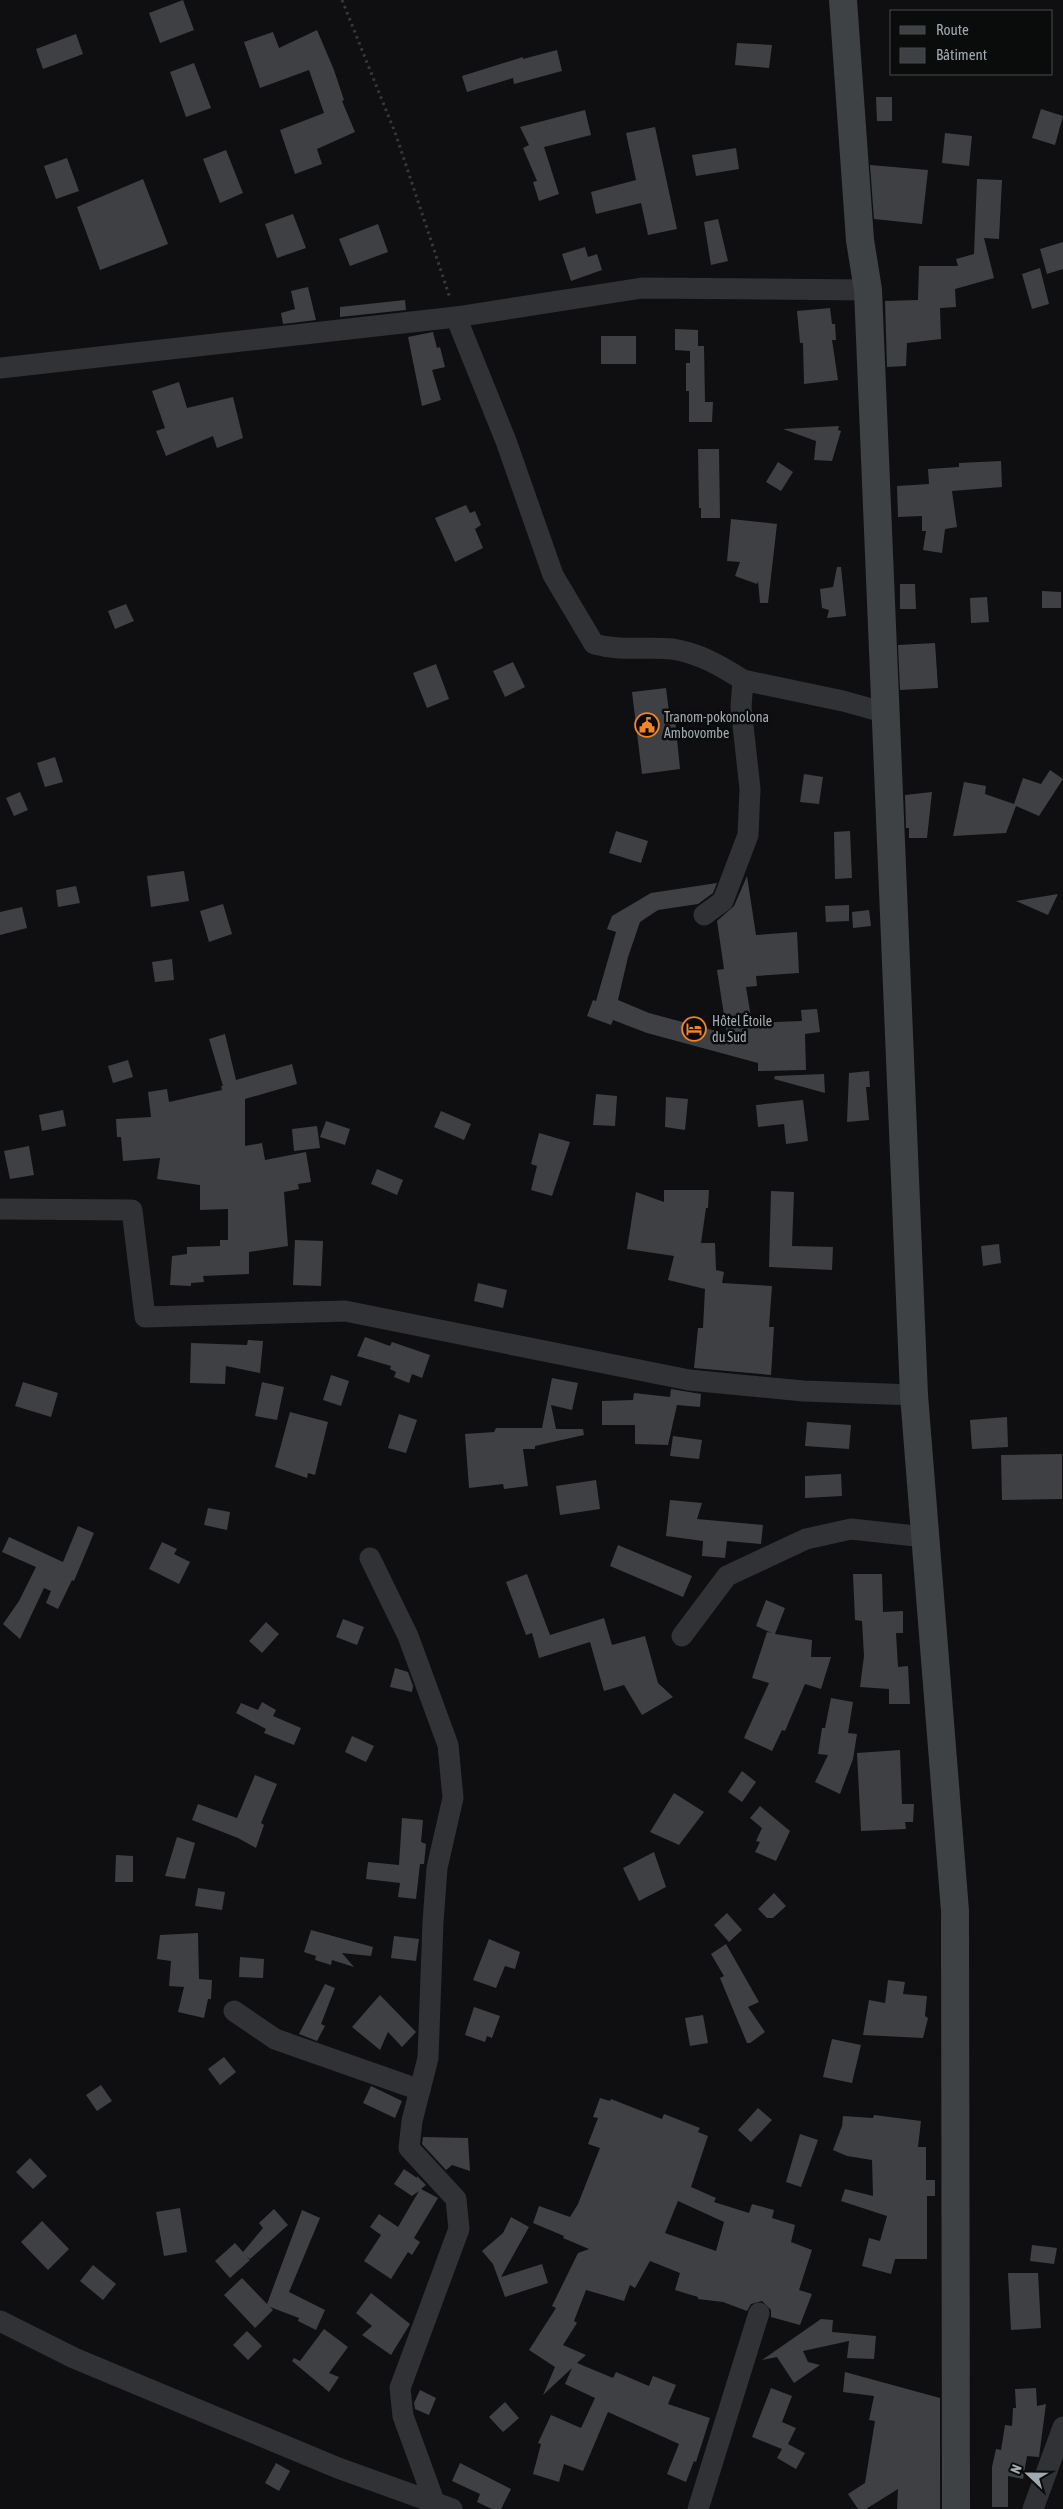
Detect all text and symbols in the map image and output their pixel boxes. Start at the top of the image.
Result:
legend [890,10,1053,75]
text: Route [936,21,969,38]
text: Bâtiment [936,46,987,63]
place label: Tranom-pokonolona Ambovombe [664,709,769,741]
public building icon: Tranom-pokonolona Ambovombe [634,712,660,738]
place label: Hôtel Étoile du Sud [712,1013,772,1045]
hotel icon: Hôtel Étoile du Sud [681,1016,707,1042]
north arrow [1003,2449,1053,2499]
text: N [1007,2462,1025,2476]

